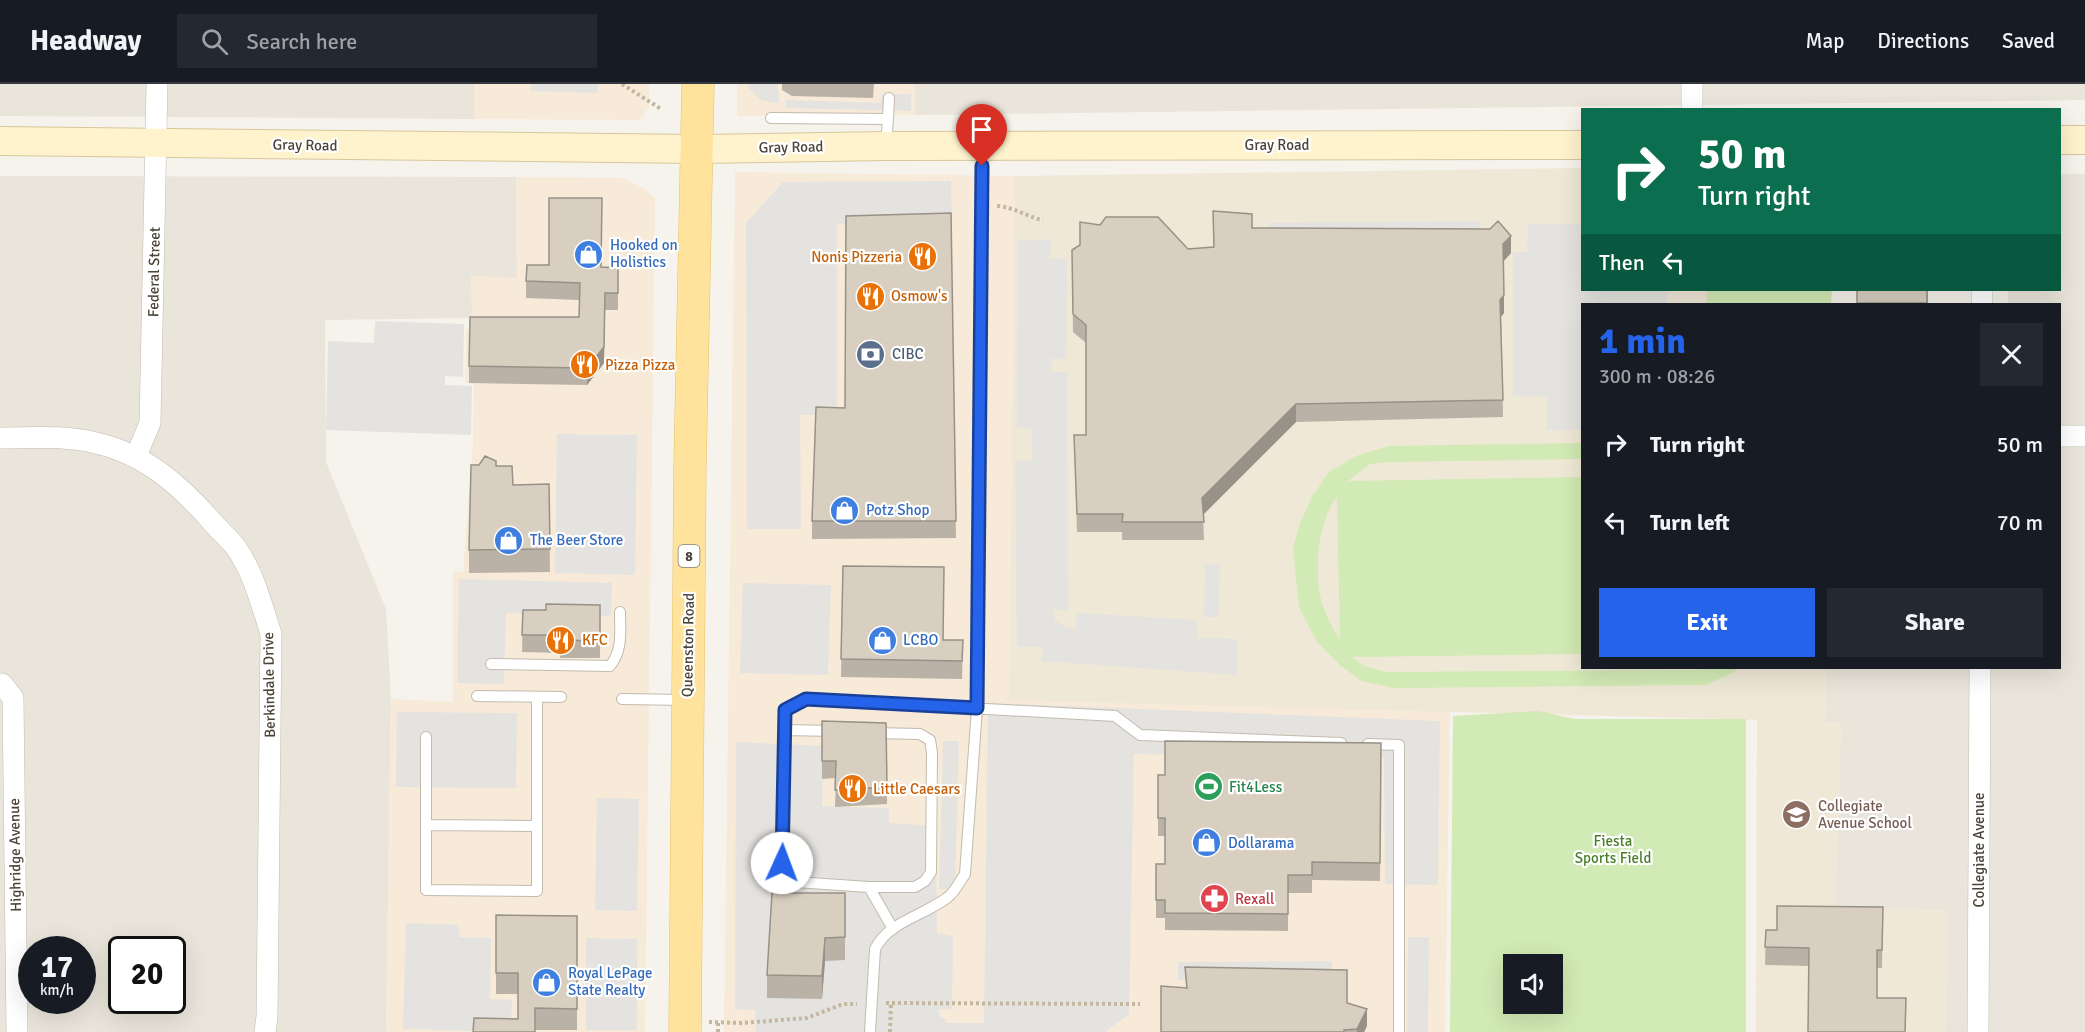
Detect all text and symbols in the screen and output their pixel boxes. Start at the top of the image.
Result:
search box [177,14,597,68]
text: Headway [30,24,141,58]
icon: search [198,25,231,58]
text: Search here [246,28,357,55]
text: Map [1806,28,1844,54]
text: Directions [1877,28,1969,54]
text: Saved [2002,28,2055,54]
pin [956,104,1007,166]
icon: arrive [965,113,998,146]
text: 50 m [1698,129,1787,180]
icon: right [1599,132,1677,210]
street label: Gray Road [272,135,338,155]
street label: Gray Road [1245,136,1309,154]
street label: Gray Road [758,137,824,157]
text: Turn right [1698,180,1811,213]
street label: Federal Street [144,227,164,317]
place label: Hooked on Holistics [610,236,678,271]
shop icon: Hooked on Holistics [573,238,605,270]
restaurant icon: Nonis Pizzeria [907,241,939,273]
icon: left [1657,246,1690,279]
place label: Nonis Pizzeria [811,248,902,266]
text: Then [1599,249,1645,276]
restaurant icon: Osmow's [854,280,886,312]
place label: Osmow's [891,287,948,305]
text: 1 min [1599,319,1686,364]
button: close [1980,323,2043,386]
bank icon: CIBC [855,338,887,370]
place label: CIBC [892,345,924,363]
restaurant icon: Pizza Pizza [568,349,600,381]
place label: Pizza Pizza [605,356,675,374]
text: 300 m · 08:26 [1599,364,1715,389]
icon: right [1599,428,1632,461]
text: Turn right [1650,431,1745,458]
text: 50 m [1997,431,2043,458]
shop icon: Potz Shop [829,494,861,526]
place label: Potz Shop [866,501,930,519]
icon: left [1599,506,1632,539]
text: Turn left [1650,509,1730,536]
text: 70 m [1997,509,2043,536]
shop icon: The Beer Store [493,524,525,556]
place label: The Beer Store [530,531,623,549]
road number: 8 [678,545,700,567]
button: Exit [1599,588,1815,657]
button: Share [1827,588,2043,657]
street label: Queenston Road [678,593,698,697]
restaurant icon: KFC [545,624,577,656]
shop icon: LCBO [866,624,898,656]
place label: KFC [582,631,608,649]
place label: LCBO [903,631,938,649]
street label: Berkindale Drive [259,632,279,738]
sports icon: Fit4Less [1192,771,1224,803]
restaurant icon: Little Caesars [836,773,868,805]
place label: Fit4Less [1229,778,1283,796]
place label: Little Caesars [873,780,961,798]
street label: Collegiate Avenue [1970,793,1988,907]
place label: Collegiate Avenue School [1818,797,1912,832]
street label: Highridge Avenue [5,798,25,912]
school or university icon: Collegiate Avenue School [1781,799,1813,831]
shop icon: Dollarama [1191,827,1223,859]
position arrow [750,831,814,895]
park label: Fiesta Sports Field [1575,832,1651,867]
place label: Dollarama [1228,834,1294,852]
pharmacy icon: Rexall [1198,883,1230,915]
place label: Rexall [1235,890,1274,908]
speed limit sign: 20 [108,936,186,1014]
text: 17 [41,949,73,986]
map controls [1503,954,1563,1014]
button: sound [1503,954,1563,1014]
place label: Royal LePage State Realty [568,964,653,999]
shop icon: Royal LePage State Realty [531,966,563,998]
text: km/h [40,981,74,999]

